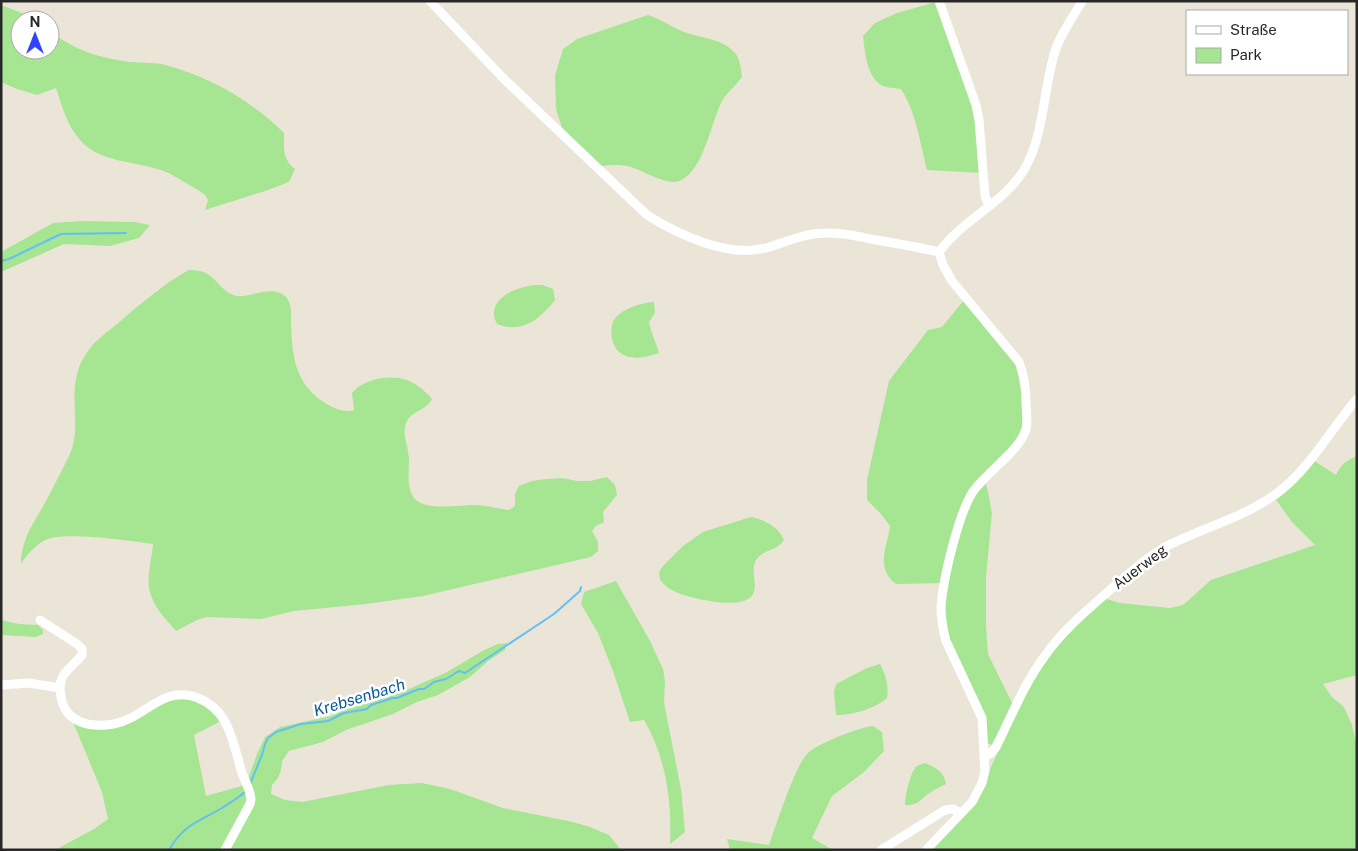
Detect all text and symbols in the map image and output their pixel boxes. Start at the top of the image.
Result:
north arrow [10,10,60,60]
legend [1186,10,1348,75]
text: N [30,14,40,30]
text: Straße [1230,21,1277,38]
text: Park [1230,46,1262,63]
street label: Auerweg [1109,541,1170,592]
water label: Krebsenbach [311,675,407,720]

